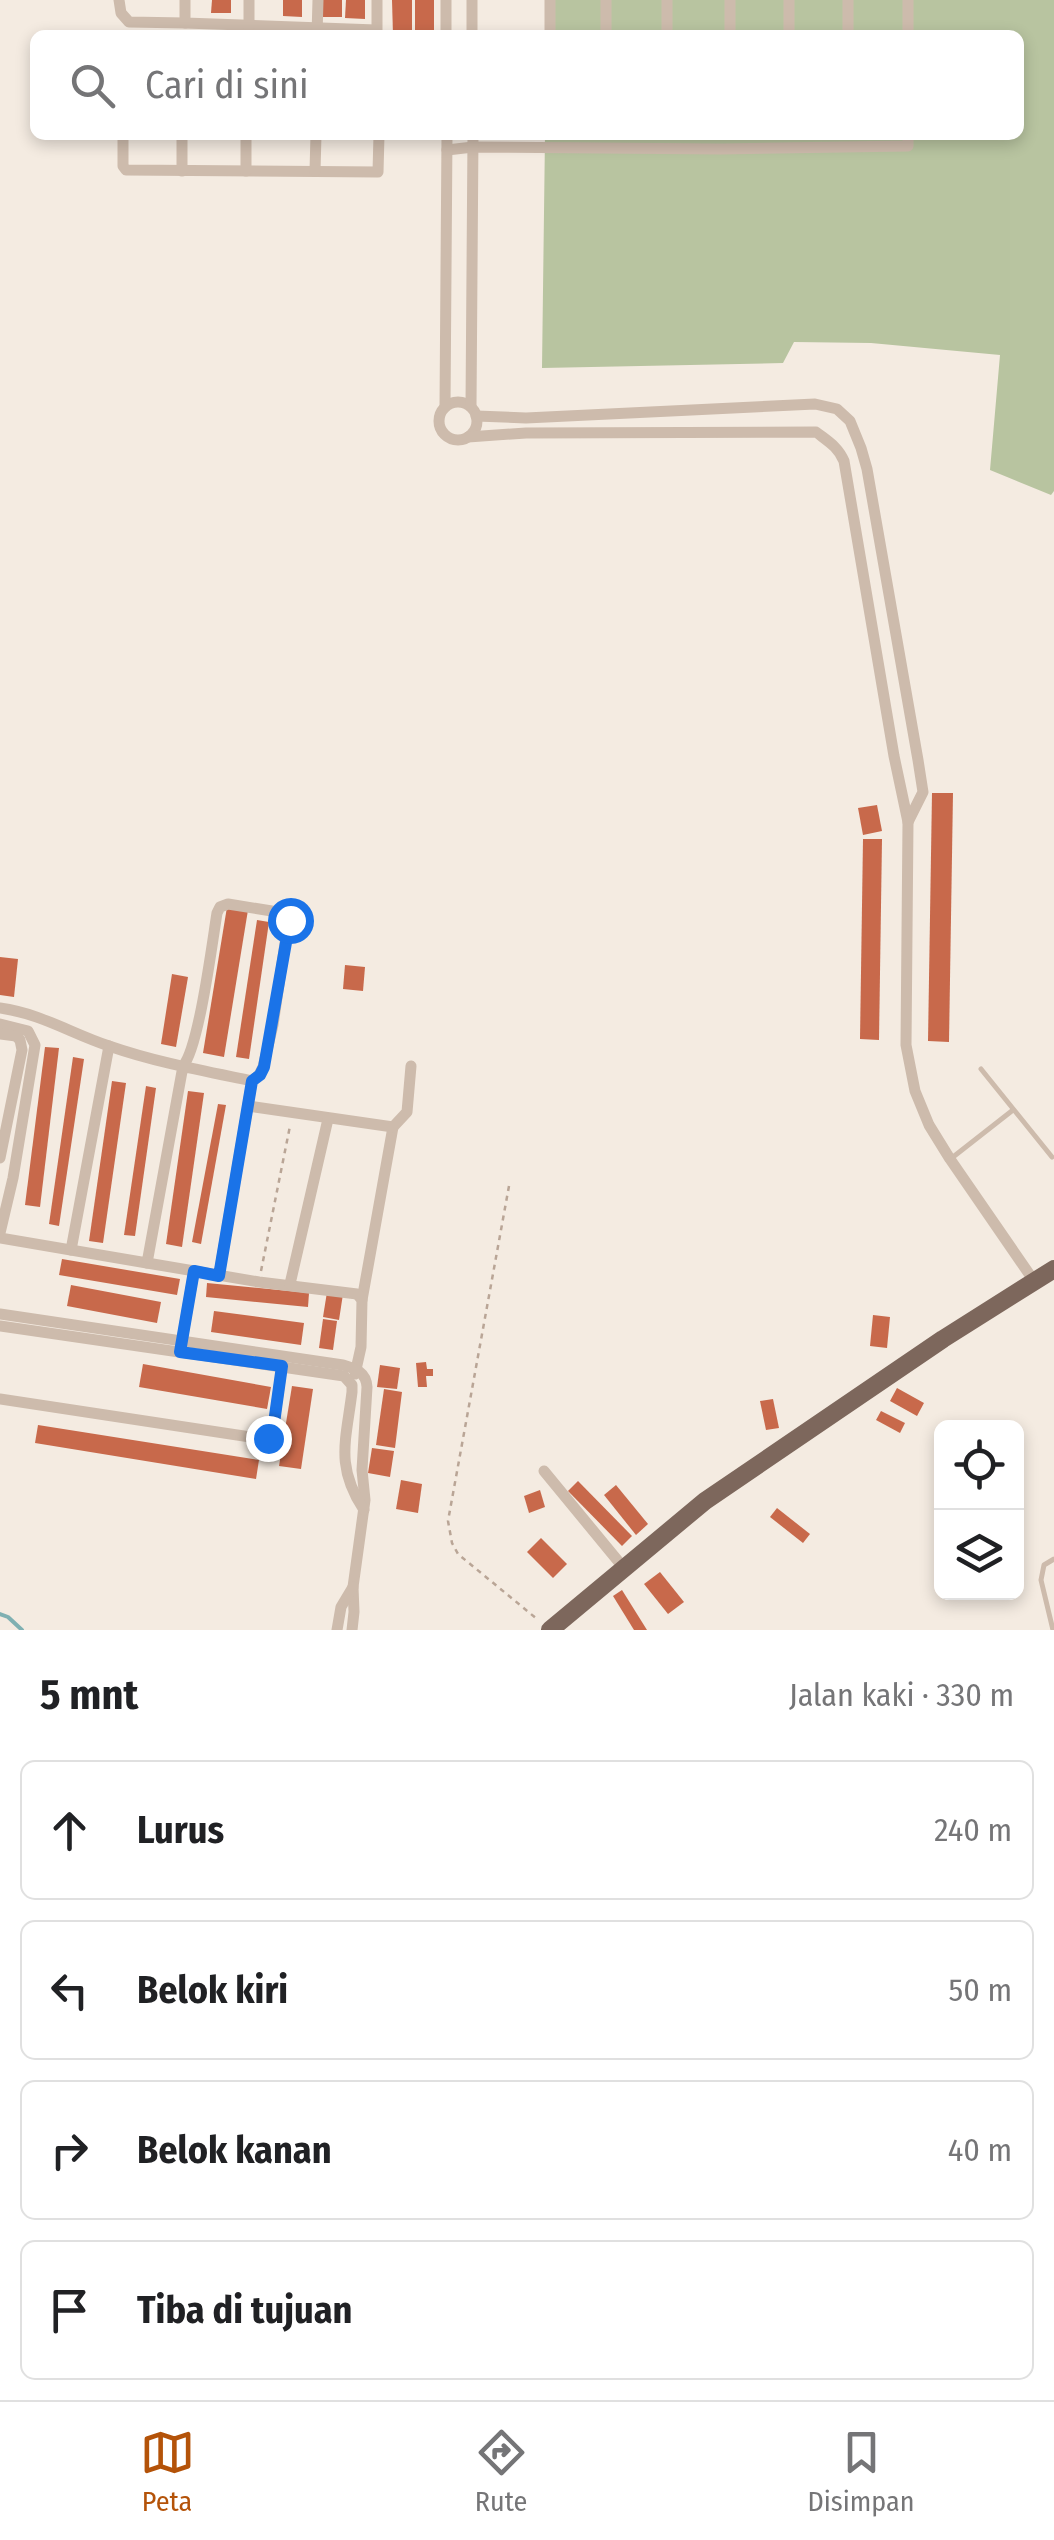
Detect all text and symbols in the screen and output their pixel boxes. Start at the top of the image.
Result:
search box [30,30,1024,140]
icon: search [65,58,120,113]
text: Cari di sini [145,62,309,108]
route start [268,898,314,944]
route end [246,1416,292,1462]
map controls [934,1420,1024,1600]
button: locate [934,1420,1024,1510]
button: layers [934,1510,1024,1600]
text: 5 mnt [40,1670,138,1720]
text: Jalan kaki · 330 m [789,1676,1014,1714]
icon: ahead [42,1803,97,1858]
text: Lurus [137,1807,224,1853]
text: 240 m [934,1811,1012,1849]
icon: left [42,1963,97,2018]
text: Belok kiri [137,1967,288,2013]
text: 50 m [949,1971,1012,2009]
icon: right [42,2123,97,2178]
text: Belok kanan [137,2127,332,2173]
text: 40 m [948,2131,1012,2169]
icon: arrive [42,2283,97,2338]
text: Tiba di tujuan [137,2287,353,2333]
tab: Peta [140,2425,195,2518]
tab: Rute [474,2425,529,2518]
tab: Disimpan [808,2425,915,2518]

